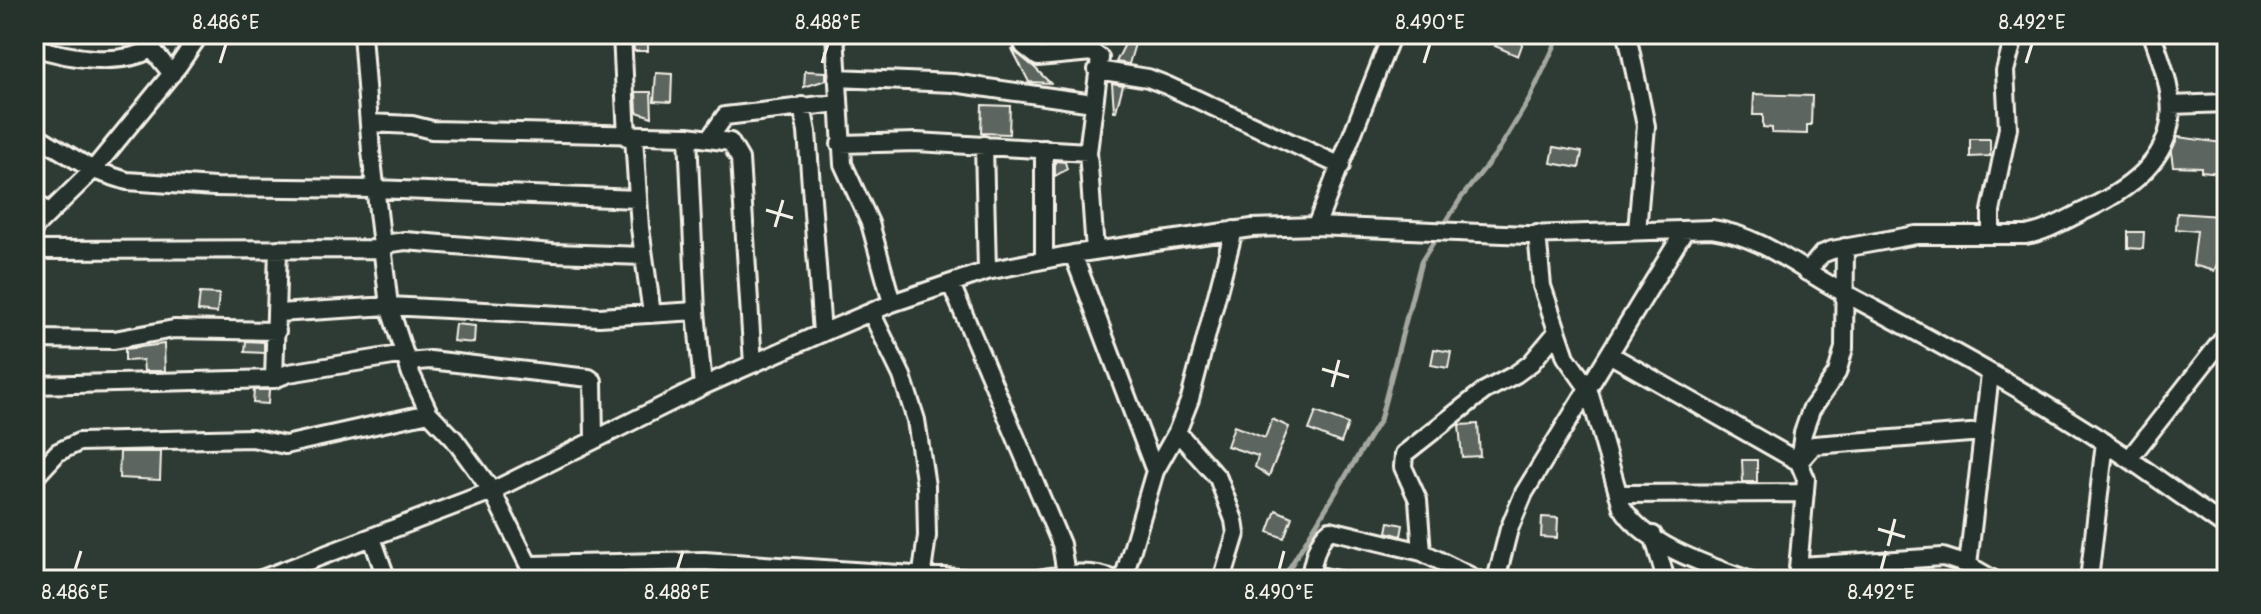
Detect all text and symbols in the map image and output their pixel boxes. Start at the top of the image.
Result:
text: 8.486°E [193,10,259,35]
text: 8.488°E [795,10,861,35]
text: 8.490°E [1395,10,1465,35]
text: 8.492°E [1999,10,2065,35]
text: 8.486°E [42,580,108,605]
text: 8.488°E [644,580,710,605]
text: 8.490°E [1244,580,1314,605]
text: 8.492°E [1848,580,1914,605]

